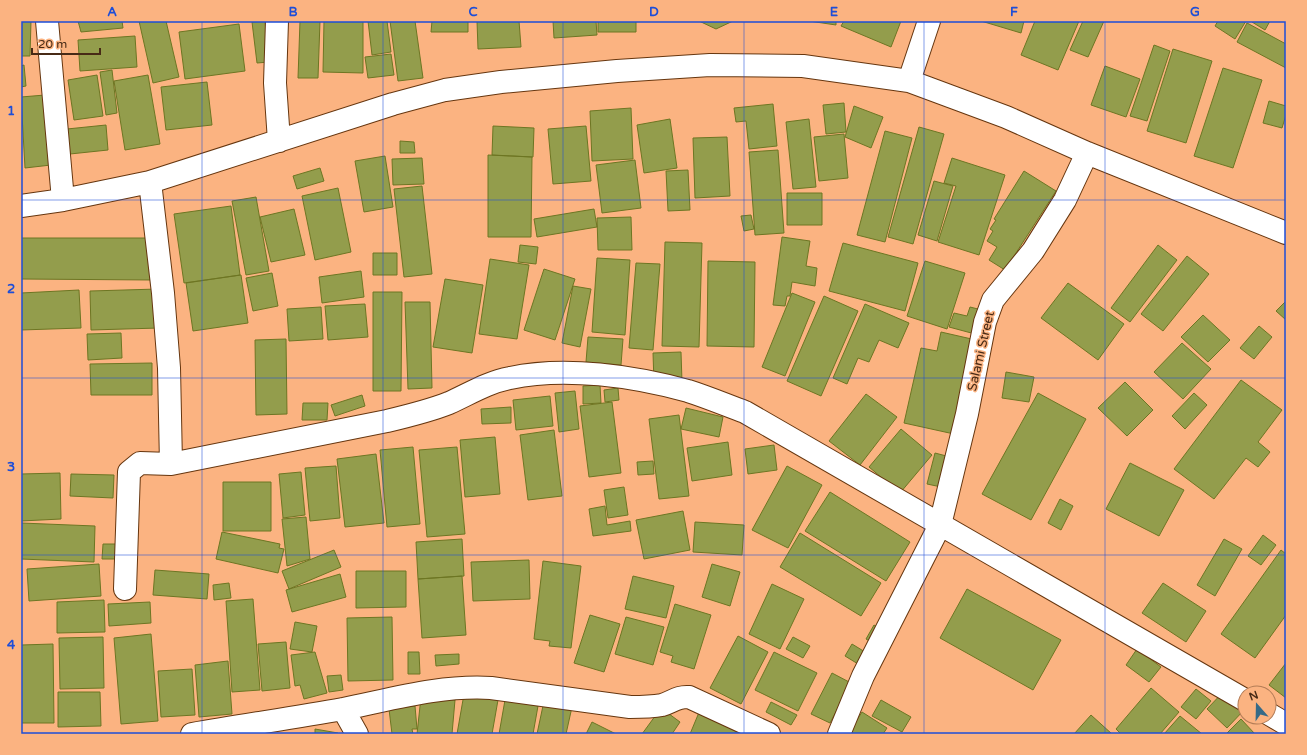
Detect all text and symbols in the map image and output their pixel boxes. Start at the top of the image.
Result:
text: A [107,4,117,20]
text: B [288,4,298,20]
text: C [468,4,478,20]
text: D [649,4,659,20]
text: E [830,4,838,20]
text: F [1010,4,1018,20]
text: G [1190,4,1200,20]
scale bar [32,30,100,56]
text: 20 m [38,37,67,51]
text: 1 [7,103,15,119]
text: 2 [7,281,15,297]
street label: Salami Street [964,309,998,393]
text: 3 [7,459,15,475]
text: 4 [7,637,16,653]
north arrow [1237,685,1277,725]
text: N [1247,688,1260,704]

